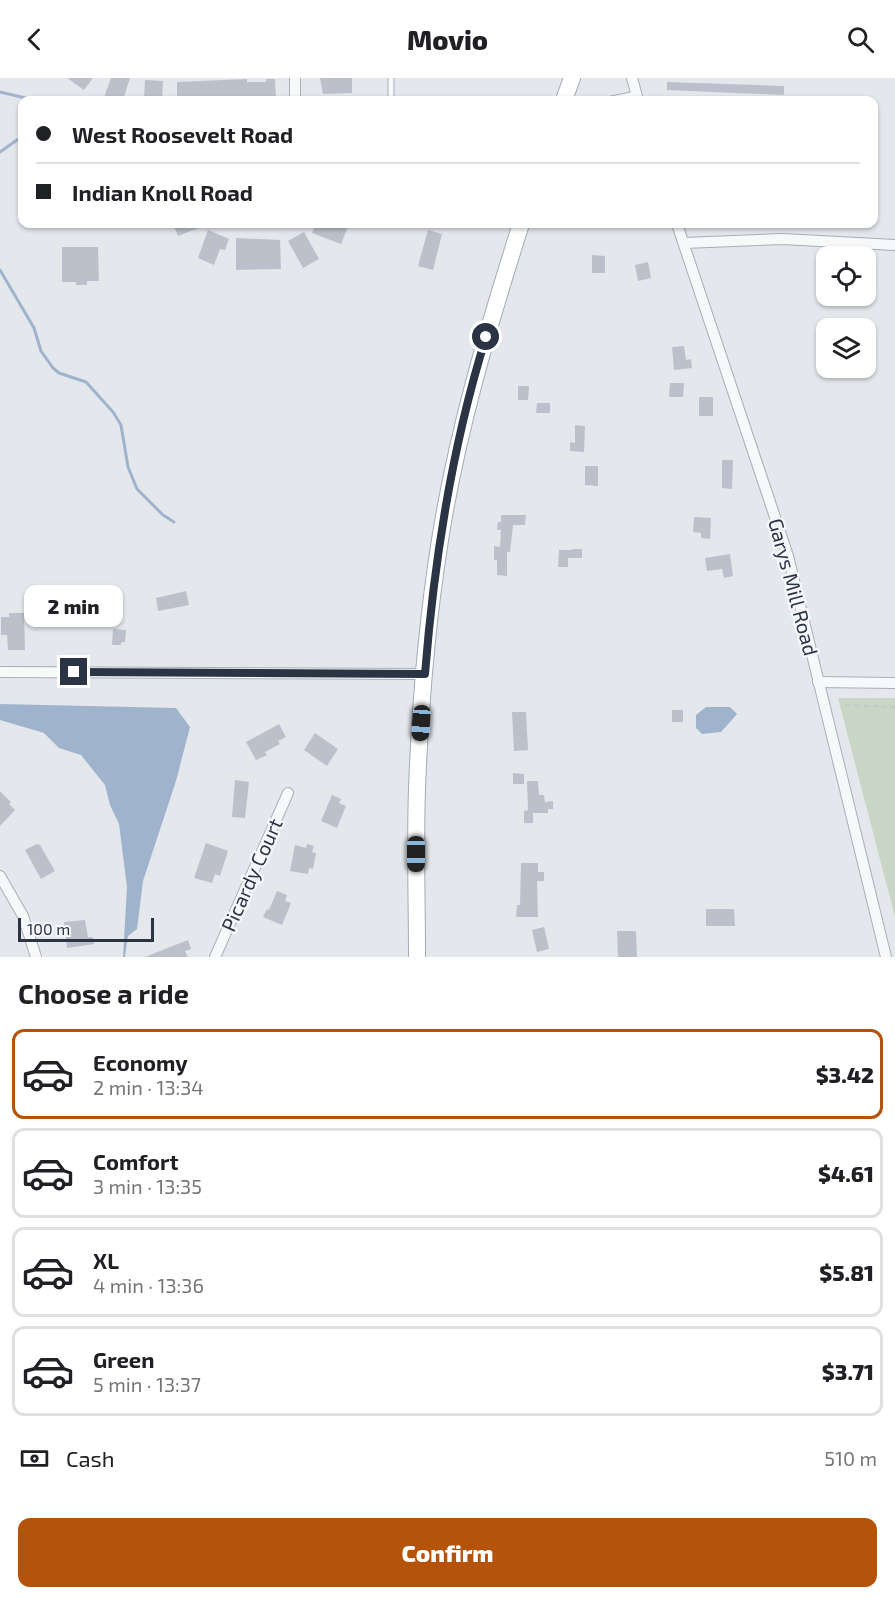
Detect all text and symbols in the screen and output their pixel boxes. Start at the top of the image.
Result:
icon: back [18,23,51,56]
text: Movio [407,23,488,55]
icon: search [844,23,877,56]
text: West Roosevelt Road [72,121,293,147]
text: Indian Knoll Road [72,179,253,205]
map controls [816,246,876,378]
button: locate [816,246,876,306]
button: layers [816,318,876,378]
route start [472,323,499,350]
street label: Garys Mill Road [764,515,824,658]
callout: 2 min [25,585,124,627]
text: 2 min [48,594,99,618]
route end [60,658,87,685]
car [411,704,431,742]
street label: Picardy Court [215,814,287,935]
car [407,836,425,872]
scale bar [18,915,154,942]
text: 100 m [27,919,70,938]
text: Choose a ride [18,977,189,1009]
icon: car [21,1047,75,1101]
text: Economy [93,1049,188,1075]
text: $3.42 [816,1061,874,1087]
text: 2 min · 13:34 [93,1075,204,1099]
icon: car [21,1146,75,1200]
text: Comfort [93,1148,178,1174]
text: $4.61 [818,1160,874,1186]
text: 3 min · 13:35 [93,1174,202,1198]
icon: car [21,1245,75,1299]
text: XL [93,1247,119,1273]
text: $5.81 [819,1259,874,1285]
text: 4 min · 13:36 [93,1273,204,1297]
icon: car [21,1344,75,1398]
text: Green [93,1346,155,1372]
text: $3.71 [822,1358,874,1384]
text: 5 min · 13:37 [93,1372,201,1396]
icon: cash [18,1442,51,1475]
text: Cash [66,1445,115,1471]
text: 510 m [824,1446,877,1470]
button: Confirm [18,1518,877,1587]

